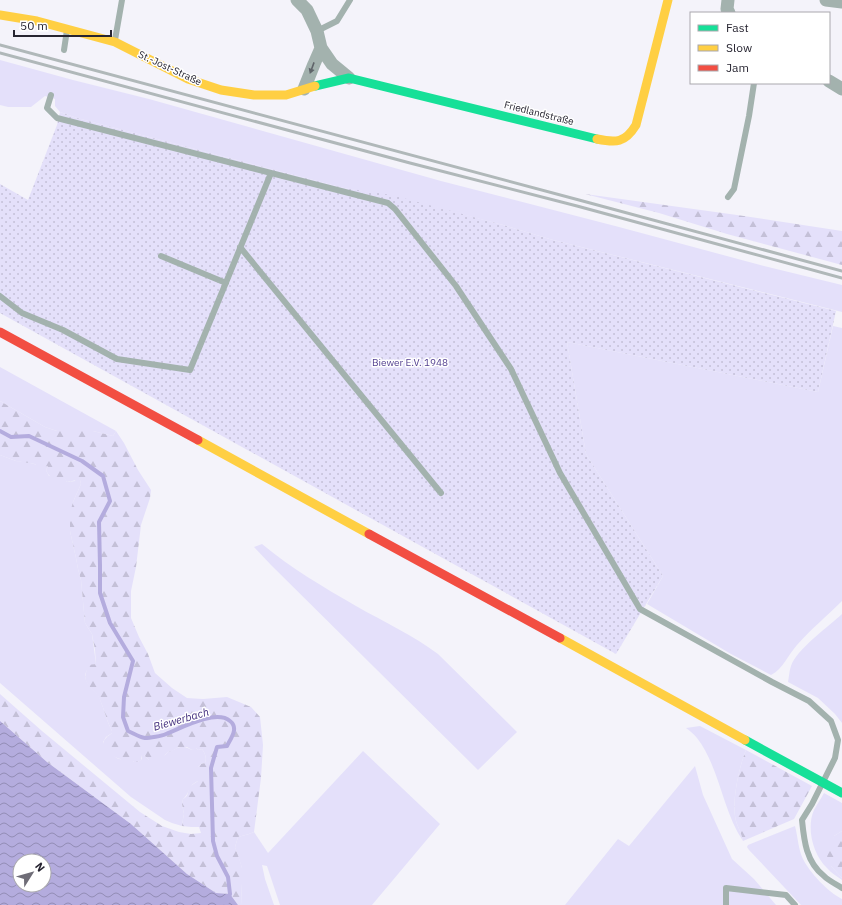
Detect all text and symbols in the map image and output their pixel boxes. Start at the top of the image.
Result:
scale bar [14,12,111,38]
legend [690,12,830,84]
text: 50 m [20,18,48,33]
text: Fast [726,20,749,35]
text: Slow [726,40,752,55]
street label: St.-Jost-Straße [136,48,204,89]
text: Jam [726,60,749,75]
one-way arrow [309,63,315,75]
street label: Friedlandstraße [503,98,576,128]
park label: Biewer E.V. 1948 [372,356,448,369]
water label: Biewerbach [152,704,210,734]
north arrow [12,853,52,893]
text: N [32,860,48,874]

